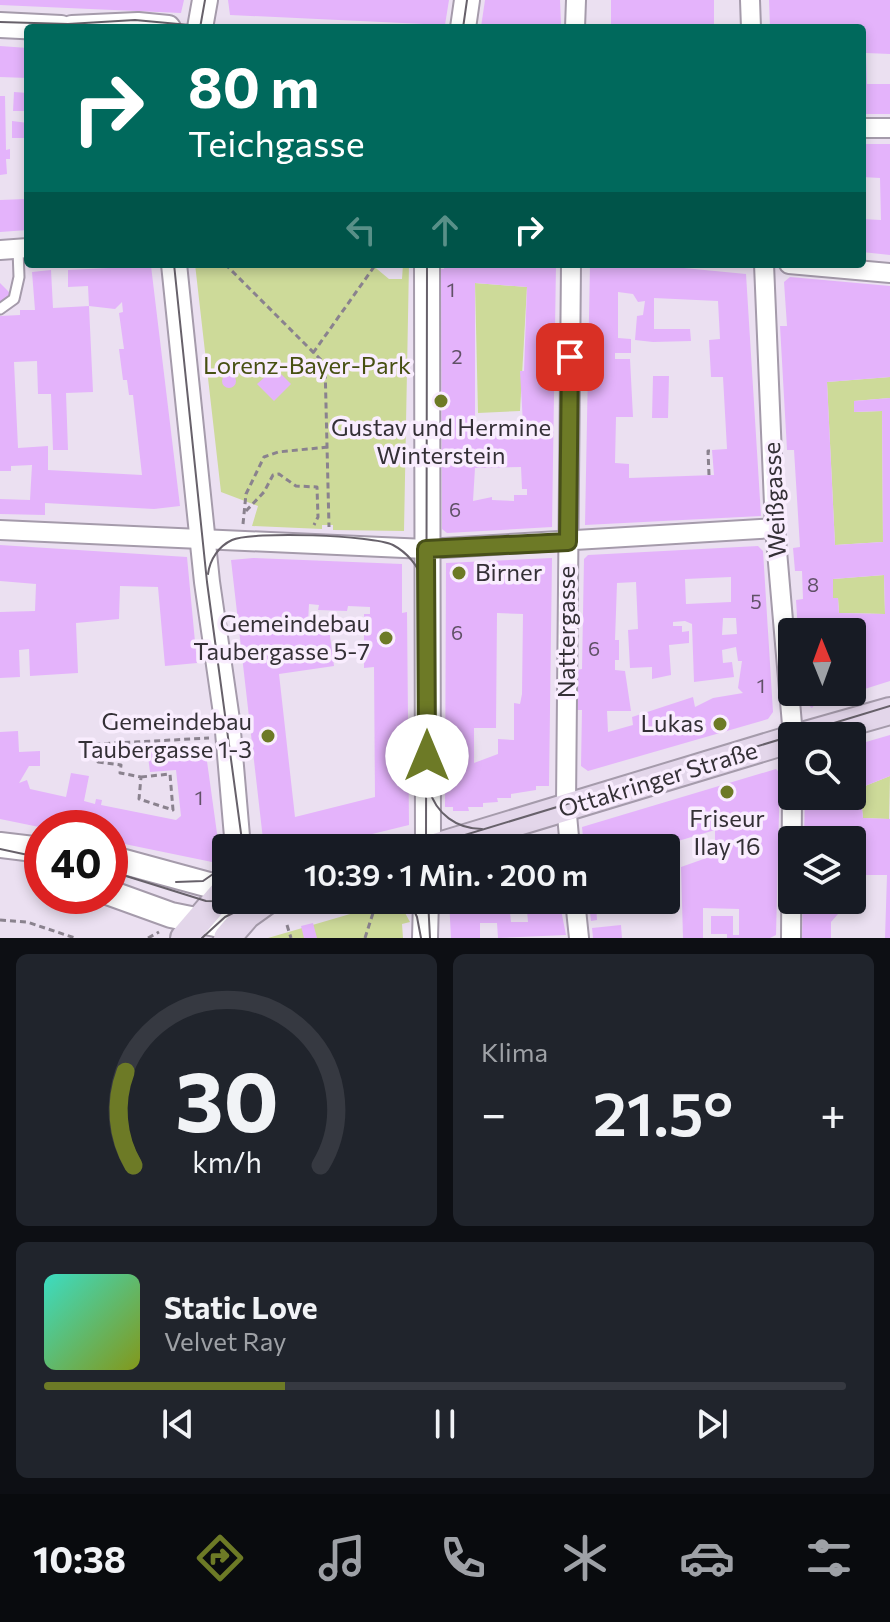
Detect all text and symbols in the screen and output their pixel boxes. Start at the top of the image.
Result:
text: 80 m [188,51,319,120]
icon: right [56,56,160,160]
text: Teichgasse [188,120,365,164]
icon: left [339,208,383,252]
icon: ahead [423,208,467,252]
icon: right [507,208,551,252]
house number: 1 [447,277,455,301]
pin [536,323,604,391]
icon: arrive [548,335,592,379]
house number: 2 [451,344,463,368]
park label: Lorenz-Bayer-Park [203,350,411,379]
marker: Gustav und Hermine Winterstein [432,392,450,410]
place label: Gustav und Hermine Winterstein [331,412,551,469]
street label: Weißgasse [756,441,791,559]
house number: 6 [449,497,461,521]
place label: Birner [475,557,543,586]
marker: Birner [450,564,468,582]
street label: Nattergasse [551,566,580,698]
house number: 8 [807,572,819,596]
house number: 5 [750,589,762,613]
place label: Gemeindebau Taubergasse 5-7 [193,608,370,665]
north arrow [778,618,866,706]
map controls [778,618,866,914]
house number: 6 [451,620,463,644]
marker: Gemeindebau Taubergasse 5-7 [377,629,395,647]
house number: 6 [588,636,600,660]
house number: 1 [757,673,765,697]
place label: Gemeindebau Taubergasse 1-3 [78,706,252,763]
place label: Lukas [640,708,704,737]
position arrow [385,714,469,798]
marker: Lukas [711,715,729,733]
button: search [778,722,866,810]
marker: Gemeindebau Taubergasse 1-3 [259,727,277,745]
street label: Ottakringer Straße [554,734,761,823]
marker: Friseur Ilay 16 [718,783,736,801]
house number: 1 [195,785,203,809]
place label: Friseur Ilay 16 [689,803,765,860]
speed limit sign: 40 [24,810,128,914]
button: layers [778,826,866,914]
text: 10:39 · 1 Min. · 200 m [304,855,588,892]
text: Klima [481,1036,548,1067]
text: 30 [175,1047,278,1149]
text: 21.5° [593,1075,733,1148]
text: − [481,1085,506,1139]
text: + [820,1085,846,1139]
text: km/h [192,1144,261,1179]
text: Static Love [164,1288,318,1325]
text: Velvet Ray [164,1325,287,1356]
icon: previous [156,1402,200,1446]
icon: pause [423,1402,467,1446]
icon: next [690,1402,734,1446]
icon: directions [192,1530,248,1586]
icon: music [314,1530,370,1586]
icon: phone [435,1530,491,1586]
icon: climate [557,1530,613,1586]
icon: car [679,1530,735,1586]
icon: filters [801,1530,857,1586]
text: 10:38 [33,1536,126,1580]

